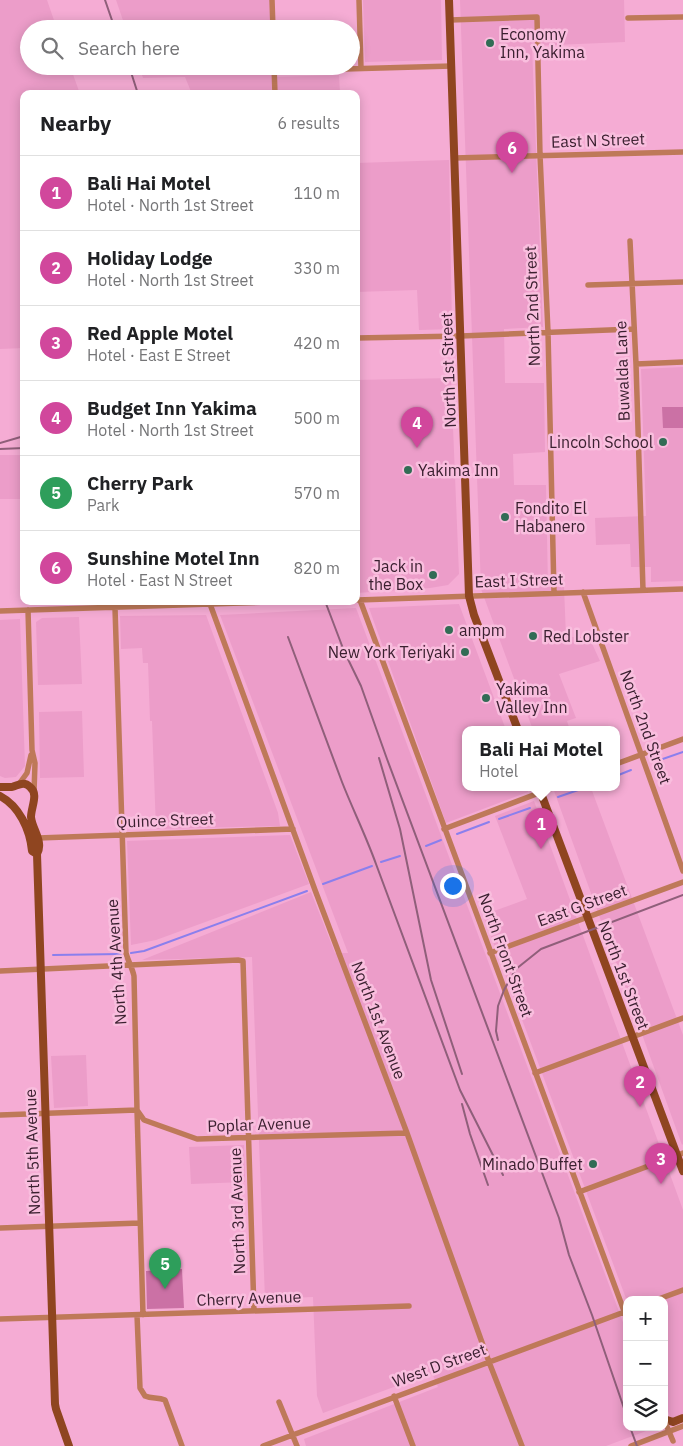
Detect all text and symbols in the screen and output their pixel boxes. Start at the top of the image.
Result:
search box [20,20,360,75]
place label: Economy Inn, Yakima [500,24,585,62]
icon: search [38,34,66,62]
text: Search here [78,36,180,60]
marker: Economy Inn, Yakima [484,37,496,49]
text: Nearby [40,109,111,137]
text: 6 results [277,113,340,133]
street label: East N Street [551,128,645,152]
pin: 6 [496,132,528,173]
text: Bali Hai Motel [87,171,210,195]
text: 1 [51,183,61,203]
text: 110 m [293,183,340,203]
text: Hotel · North 1st Street [87,195,254,215]
text: Holiday Lodge [87,246,213,270]
street label: North 2nd Street [520,246,544,366]
text: 2 [51,258,61,278]
text: 330 m [293,258,340,278]
text: Hotel · North 1st Street [87,270,254,290]
street label: North 1st Street [436,312,460,428]
street label: Buwalda Lane [610,320,634,422]
text: Red Apple Motel [87,321,233,345]
text: 3 [51,333,61,353]
text: 420 m [293,333,340,353]
text: Hotel · East E Street [87,345,231,365]
text: Budget Inn Yakima [87,396,257,420]
pin: 4 [401,407,433,448]
text: 4 [51,408,61,428]
text: 500 m [293,408,340,428]
text: Hotel · North 1st Street [87,420,254,440]
place label: Lincoln School [549,432,653,452]
marker: Lincoln School [657,436,669,448]
place label: Yakima Inn [418,460,499,480]
marker: Yakima Inn [402,464,414,476]
text: Cherry Park [87,471,193,495]
text: 5 [51,483,61,503]
text: 570 m [293,483,340,503]
text: Park [87,495,119,515]
place label: Fondito El Habanero [515,498,587,536]
marker: Fondito El Habanero [499,511,511,523]
text: Sunshine Motel Inn [87,546,259,570]
place label: Jack in the Box [368,556,423,594]
text: 6 [51,558,61,578]
text: 820 m [293,558,340,578]
street label: East I Street [474,568,564,592]
marker: Jack in the Box [427,569,439,581]
text: Hotel · East N Street [87,570,233,590]
place label: ampm [459,620,505,640]
marker: ampm [443,624,455,636]
place label: Red Lobster [543,626,629,646]
marker: Red Lobster [527,630,539,642]
place label: New York Teriyaki [328,642,455,662]
marker: New York Teriyaki [459,646,471,658]
street label: North 2nd Street [616,667,676,787]
place label: Yakima Valley Inn [496,679,567,717]
marker: Yakima Valley Inn [480,692,492,704]
popup [462,726,620,791]
text: Bali Hai Motel [479,737,603,761]
text: Hotel [479,761,518,781]
street label: Quince Street [116,808,214,832]
pin: 1 [525,808,557,849]
your location [440,873,466,899]
street label: East G Street [535,880,629,930]
street label: North Front Street [474,890,538,1020]
street label: North 4th Avenue [102,898,130,1026]
street label: North 1st Street [594,918,654,1032]
street label: North 1st Avenue [347,958,411,1082]
pin: 2 [624,1066,656,1107]
street label: North 5th Avenue [20,1088,44,1215]
street label: Poplar Avenue [207,1112,311,1136]
pin: 3 [645,1143,677,1184]
street label: North 3rd Avenue [225,1147,249,1275]
place label: Minado Buffet [482,1154,583,1174]
marker: Minado Buffet [587,1158,599,1170]
pin: 5 [149,1248,181,1289]
street label: Cherry Avenue [196,1286,302,1310]
map controls [623,1296,668,1431]
button: + [623,1296,668,1341]
street label: West D Street [389,1339,489,1391]
button: − [623,1341,668,1386]
button: layers [623,1386,668,1431]

